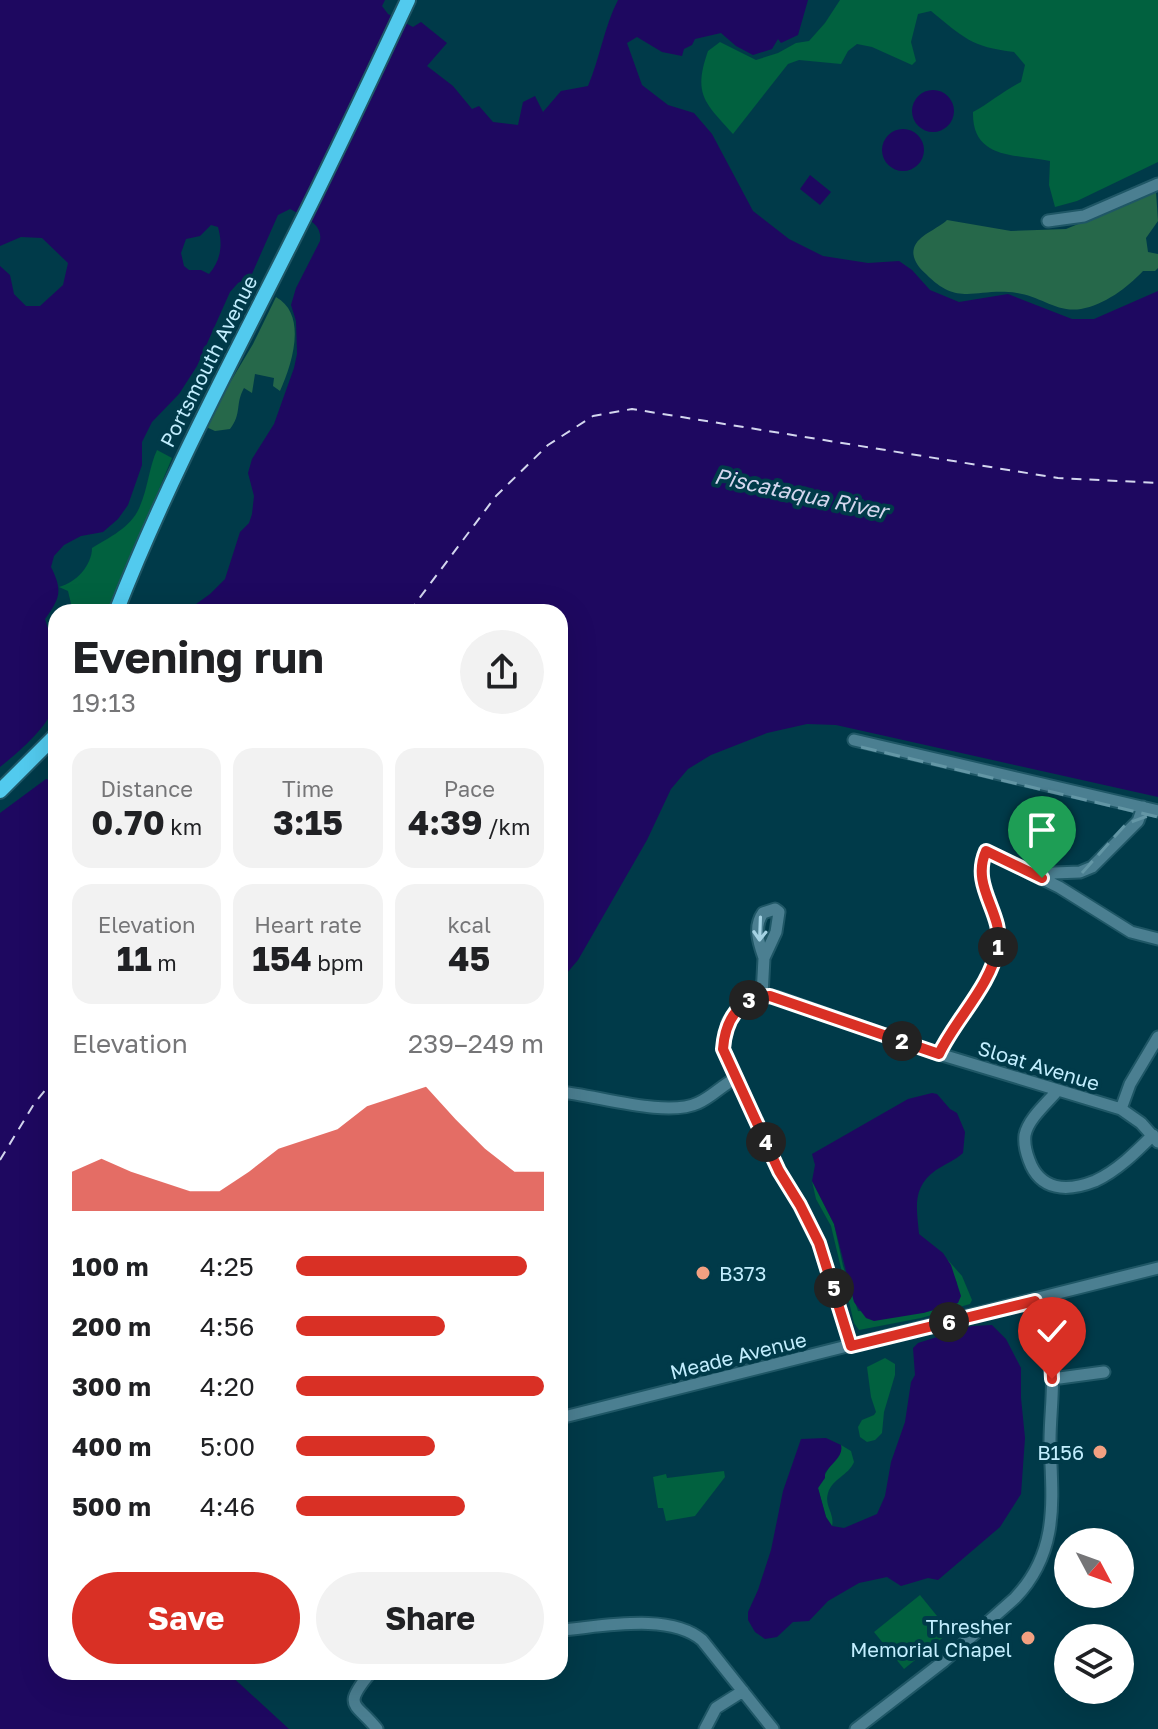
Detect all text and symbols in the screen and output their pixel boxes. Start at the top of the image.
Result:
street label: Portsmouth Avenue [154,271,262,451]
water label: Piscataqua River [712,461,893,525]
text: Evening run [72,630,324,683]
button: share [460,630,544,714]
text: 19:13 [72,687,136,718]
text: Distance [100,775,193,802]
text: Time [282,775,334,802]
text: Pace [444,775,495,802]
pin [1008,796,1076,878]
text: 0.70 [91,802,165,842]
text: 3:15 [273,802,343,842]
text: 4:39 [408,802,483,842]
icon: arrive [1020,808,1064,852]
text: km [165,813,202,840]
text: /km [483,813,531,840]
text: Elevation [98,911,196,938]
text: Heart rate [254,911,362,938]
text: kcal [448,911,491,938]
one-way arrow [752,916,767,942]
pin: 1 [978,927,1018,967]
text: 1 [992,933,1004,960]
text: 11 [117,938,152,978]
text: 154 [252,938,312,978]
text: 45 [448,938,490,978]
text: m [152,949,177,976]
text: bpm [312,949,364,976]
pin: 3 [729,980,769,1020]
text: 3 [742,986,756,1013]
pin: 2 [882,1021,922,1061]
text: 2 [895,1027,909,1054]
text: Elevation [72,1028,188,1059]
text: 239–249 m [408,1028,544,1059]
street label: Sloat Avenue [975,1035,1103,1095]
pin: 4 [746,1122,786,1162]
text: 4 [759,1128,773,1155]
text: 100 m [72,1251,148,1282]
text: 4:25 [200,1251,254,1282]
place label: B373 [719,1261,766,1285]
marker: B373 [694,1264,712,1282]
pin: 5 [814,1268,854,1308]
text: 5 [827,1274,841,1301]
pin [1018,1297,1086,1379]
pin: 6 [929,1302,969,1342]
text: 6 [942,1308,956,1335]
icon: check [1030,1309,1074,1353]
text: 200 m [72,1311,151,1342]
text: 4:56 [200,1311,254,1342]
street label: Meade Avenue [667,1326,809,1384]
text: 300 m [72,1371,151,1402]
text: 4:20 [200,1371,255,1402]
text: 400 m [72,1431,151,1462]
text: 5:00 [200,1431,255,1462]
place label: B156 [1037,1440,1084,1464]
marker: B156 [1091,1443,1109,1461]
text: 500 m [72,1491,151,1522]
text: 4:46 [200,1491,255,1522]
north arrow [1054,1528,1134,1608]
map controls [1054,1528,1134,1704]
button: Save [72,1572,300,1664]
button: Share [316,1572,544,1664]
place label: Thresher Memorial Chapel [850,1614,1012,1661]
button: layers [1054,1624,1134,1704]
marker: Thresher Memorial Chapel [1019,1629,1037,1647]

